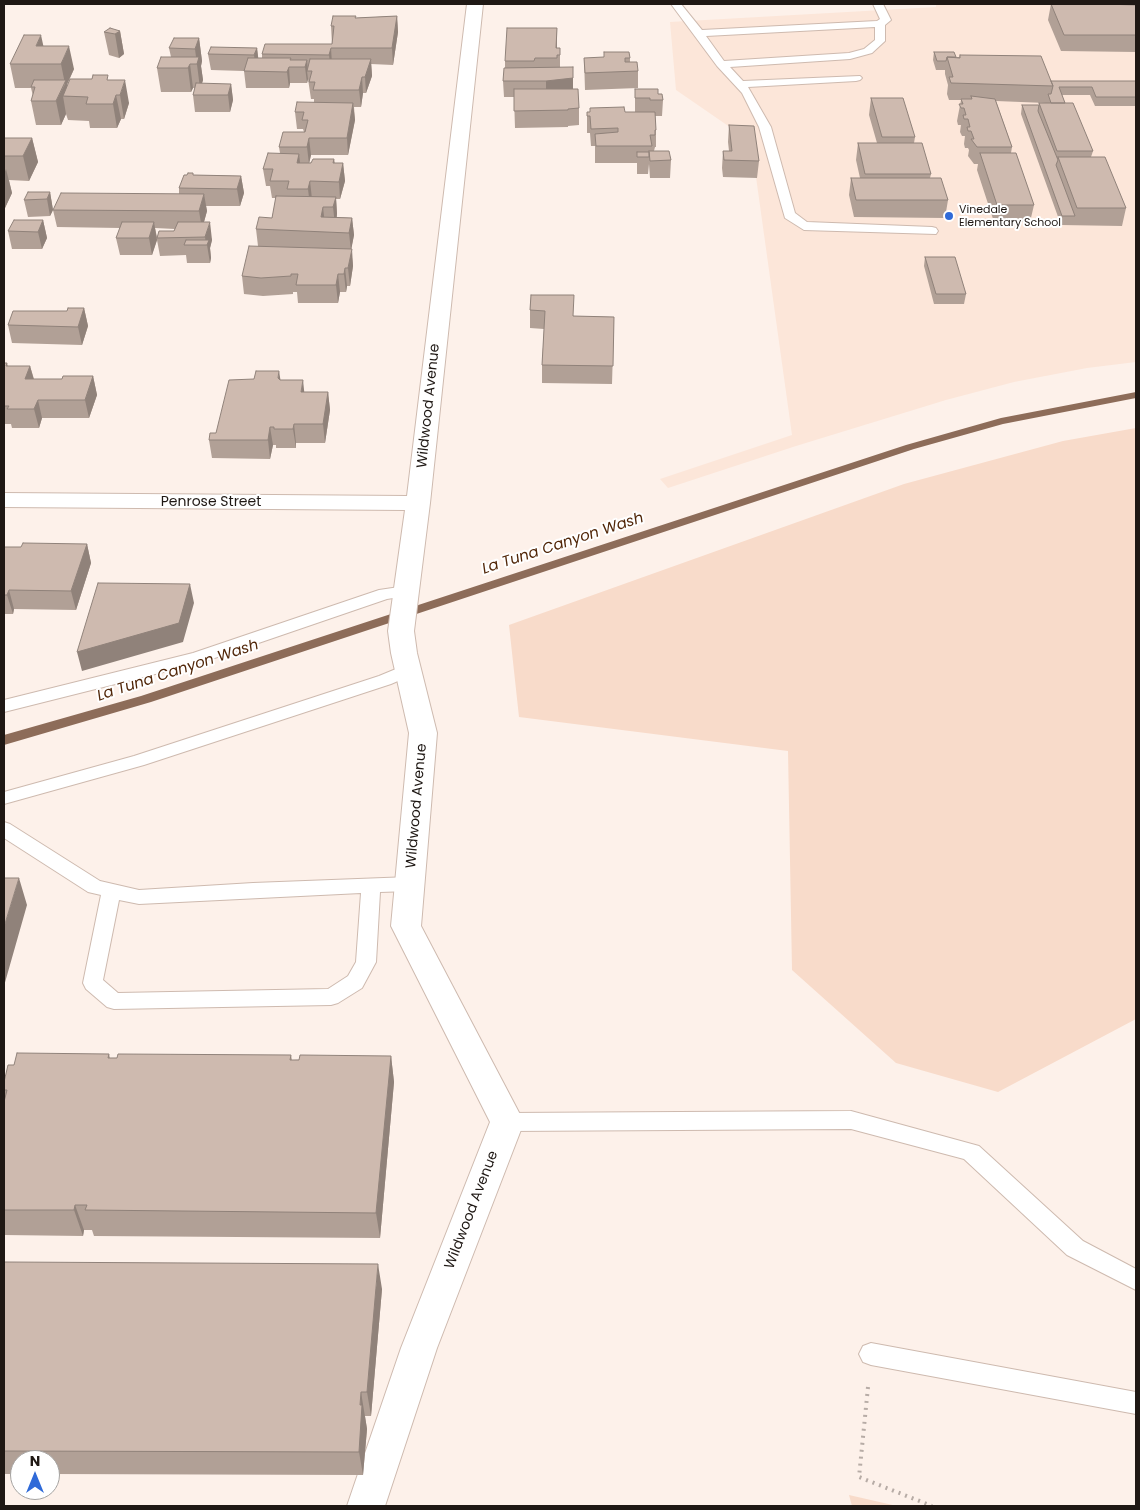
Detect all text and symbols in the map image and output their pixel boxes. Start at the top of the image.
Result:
place label: Vinedale Elementary School [959,203,1061,229]
marker: Vinedale Elementary School [943,210,955,222]
street label: Wildwood Avenue [414,343,444,469]
street label: Penrose Street [161,494,261,510]
water label: La Tuna Canyon Wash [480,509,646,579]
water label: La Tuna Canyon Wash [95,636,261,706]
street label: Wildwood Avenue [403,743,431,869]
street label: Wildwood Avenue [442,1149,502,1271]
north arrow [10,1450,60,1500]
text: N [30,1451,40,1471]

